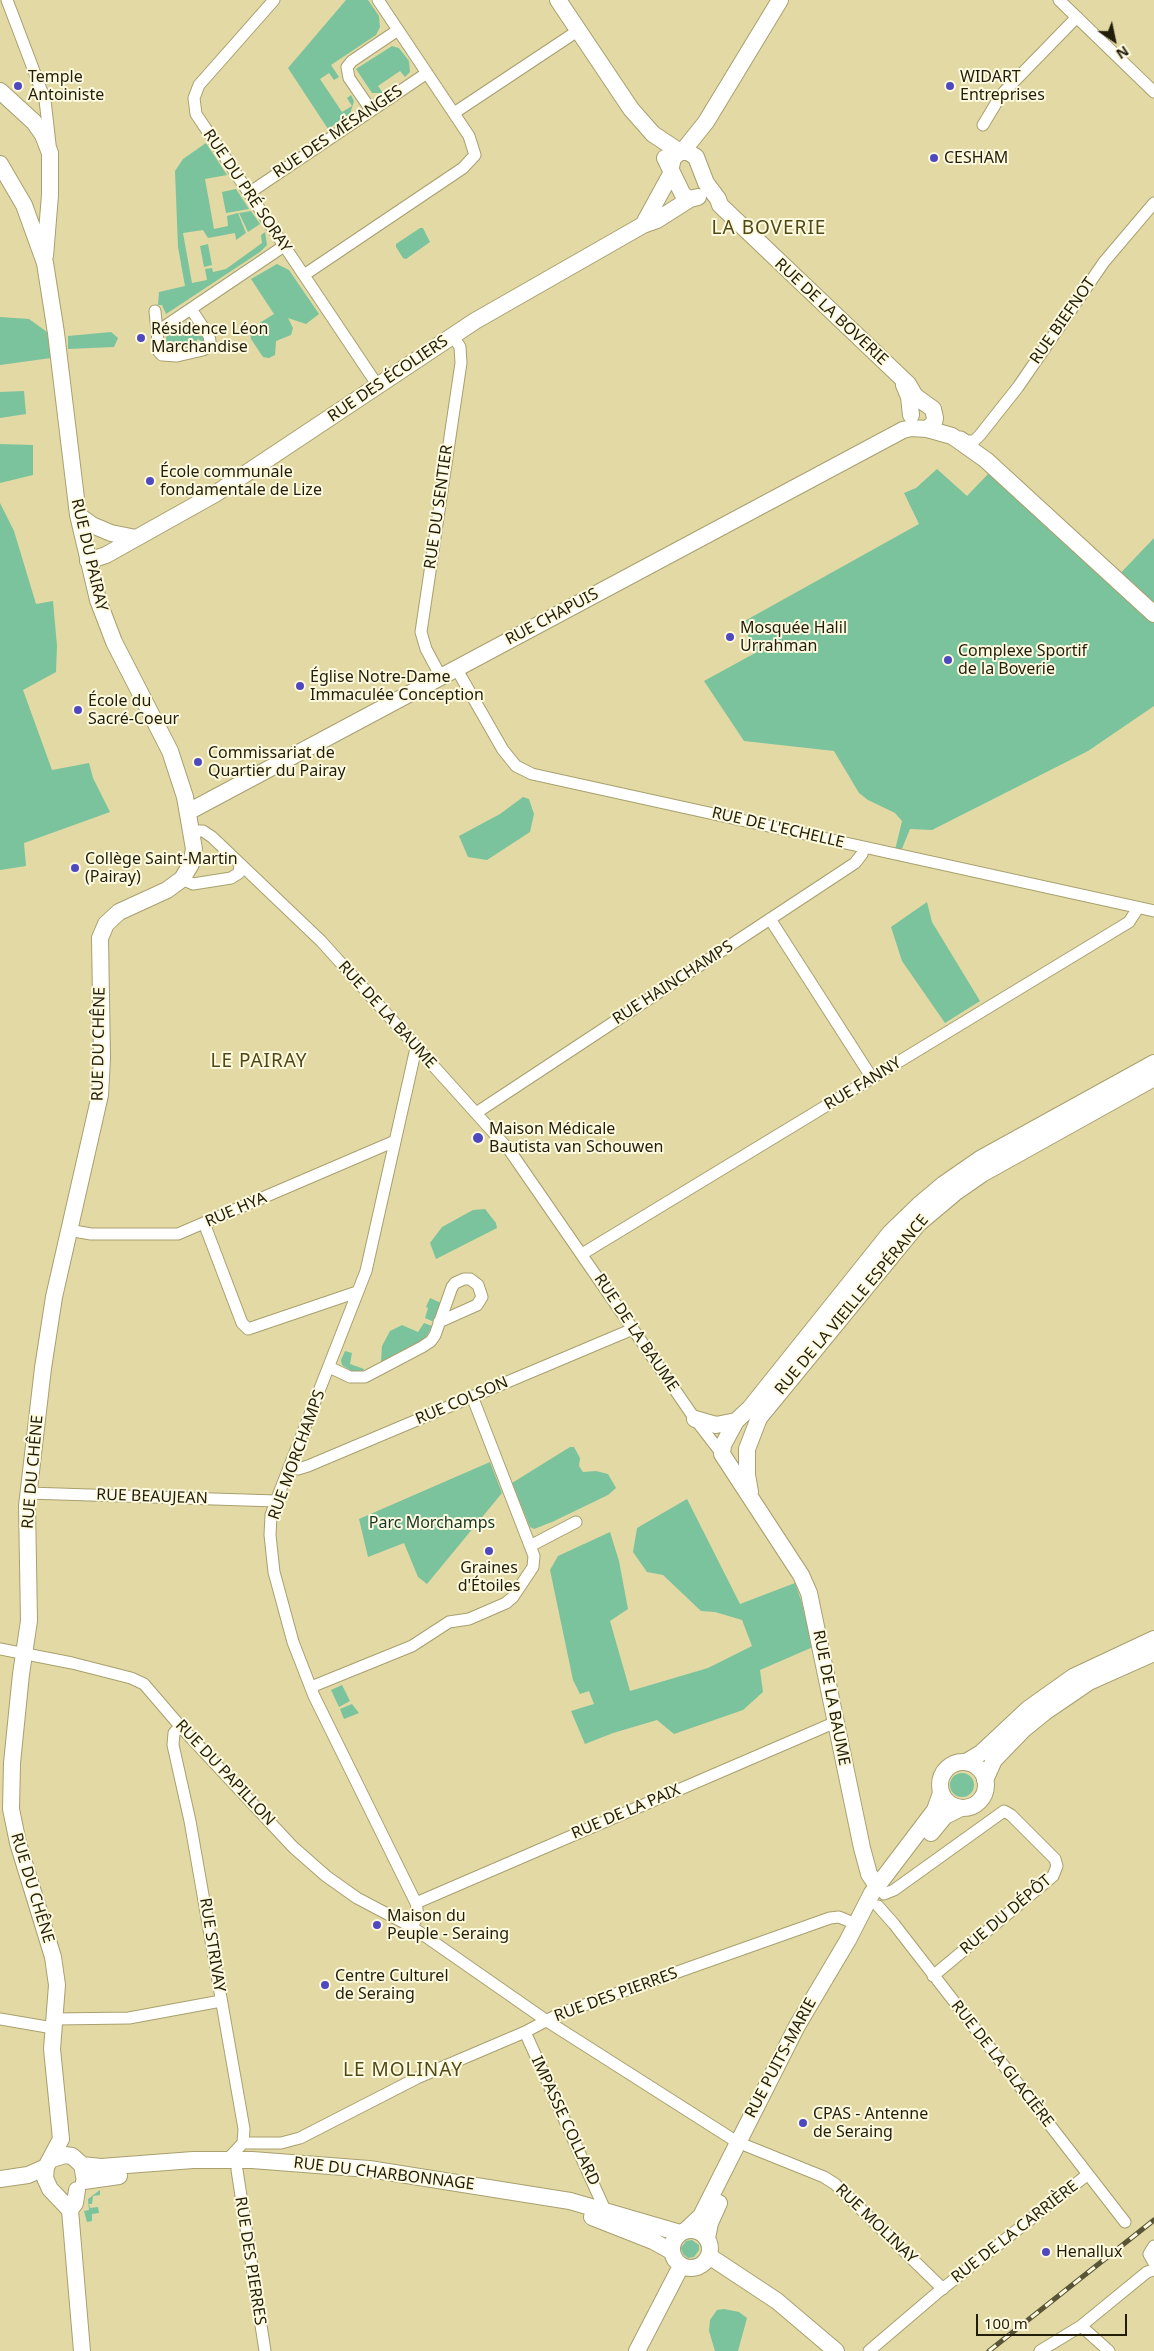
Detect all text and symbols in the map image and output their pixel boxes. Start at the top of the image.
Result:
north arrow [1089,15,1139,65]
text: N [1113,42,1133,64]
place label: Temple Antoiniste [28,67,104,105]
place label: WIDART Entreprises [960,67,1045,105]
marker: Temple Antoiniste [12,80,24,92]
marker: WIDART Entreprises [944,80,956,92]
street label: RUE DES MÉSANGES [270,82,406,182]
street label: RUE DU PRÉ SORAY [199,126,295,256]
place label: CESHAM [944,148,1008,168]
marker: CESHAM [928,152,940,164]
district label: LA BOVERIE [710,218,828,240]
street label: RUE DE LA BOVERIE [770,255,892,369]
street label: RUE BIEFNOT [1026,274,1100,368]
place label: Résidence Léon Marchandise [151,319,268,357]
marker: Résidence Léon Marchandise [135,332,147,344]
street label: RUE DES ÉCOLIERS [324,332,452,426]
street label: RUE DU SENTIER [421,444,457,570]
place label: École communale fondamentale de Lize [160,462,322,500]
marker: École communale fondamentale de Lize [144,475,156,487]
street label: RUE DU PAIRAY [67,497,111,613]
street label: RUE CHAPUIS [502,584,602,650]
place label: Mosquée Halil Urrahman [740,618,847,656]
marker: Mosquée Halil Urrahman [724,631,736,643]
place label: Complexe Sportif de la Boverie [958,641,1087,679]
marker: Complexe Sportif de la Boverie [942,654,954,666]
place label: Église Notre-Dame Immaculée Conception [310,667,484,705]
marker: Église Notre-Dame Immaculée Conception [294,680,306,692]
place label: École du Sacré-Coeur [88,691,179,729]
marker: École du Sacré-Coeur [72,704,84,716]
place label: Commissariat de Quartier du Pairay [208,743,346,781]
marker: Commissariat de Quartier du Pairay [192,756,204,768]
street label: RUE DE L'ECHELLE [710,803,846,853]
place label: Collège Saint-Martin (Pairay) [85,849,238,887]
marker: Collège Saint-Martin (Pairay) [69,862,81,874]
street label: RUE HAINCHAMPS [609,937,737,1029]
street label: RUE DE LA BAUME [334,957,440,1073]
street label: RUE DU CHÊNE [88,987,110,1101]
district label: LE PAIRAY [209,1051,309,1073]
street label: RUE FANNY [821,1054,905,1114]
place label: Maison Médicale Bautista van Schouwen [489,1119,663,1157]
marker: Maison Médicale Bautista van Schouwen [471,1131,485,1145]
street label: RUE HYA [202,1188,270,1232]
street label: RUE DE LA VIEILLE ESPÉRANCE [771,1211,933,1399]
street label: RUE DE LA BAUME [589,1270,683,1396]
street label: RUE COLSON [413,1373,511,1429]
street label: RUE MORCHAMPS [265,1387,329,1523]
street label: RUE DU CHÊNE [18,1414,48,1530]
street label: RUE BEAUJEAN [96,1485,208,1509]
park label: Parc Morchamps [369,1513,495,1533]
marker: Graines d'Étoiles [483,1545,495,1557]
place label: Graines d'Étoiles [458,1558,520,1596]
street label: RUE DE LA BAUME [808,1628,854,1768]
street label: RUE DU PAPILLON [171,1716,279,1830]
street label: RUE DE LA PAIX [569,1780,683,1844]
street label: RUE DU CHÊNE [6,1831,58,1945]
street label: RUE DU DÉPÔT [956,1871,1056,1959]
street label: RUE STRIVAY [195,1897,229,1993]
place label: Maison du Peuple - Seraing [387,1906,509,1944]
marker: Maison du Peuple - Seraing [371,1919,383,1931]
street label: RUE DES PIERRES [552,1964,680,2026]
place label: Centre Culturel de Seraing [335,1966,449,2004]
marker: Centre Culturel de Seraing [319,1979,331,1991]
street label: RUE PUITS-MARIE [741,1995,821,2121]
street label: RUE DE LA GLACIÈRE [947,1997,1057,2131]
street label: IMPASSE COLLARD [527,2053,603,2189]
district label: LE MOLINAY [342,2060,464,2082]
place label: CPAS - Antenne de Seraing [813,2104,928,2142]
marker: CPAS - Antenne de Seraing [797,2117,809,2129]
street label: RUE DU CHARBONNAGE [292,2153,476,2195]
street label: RUE DE LA CARRIÈRE [948,2177,1082,2287]
street label: RUE MOLINAY [831,2180,921,2268]
street label: RUE DES PIERRES [230,2195,270,2327]
place label: Henallux [1056,2242,1122,2262]
marker: Henallux [1040,2246,1052,2258]
scale bar [979,2304,1130,2336]
text: 100 m [984,2313,1028,2333]

